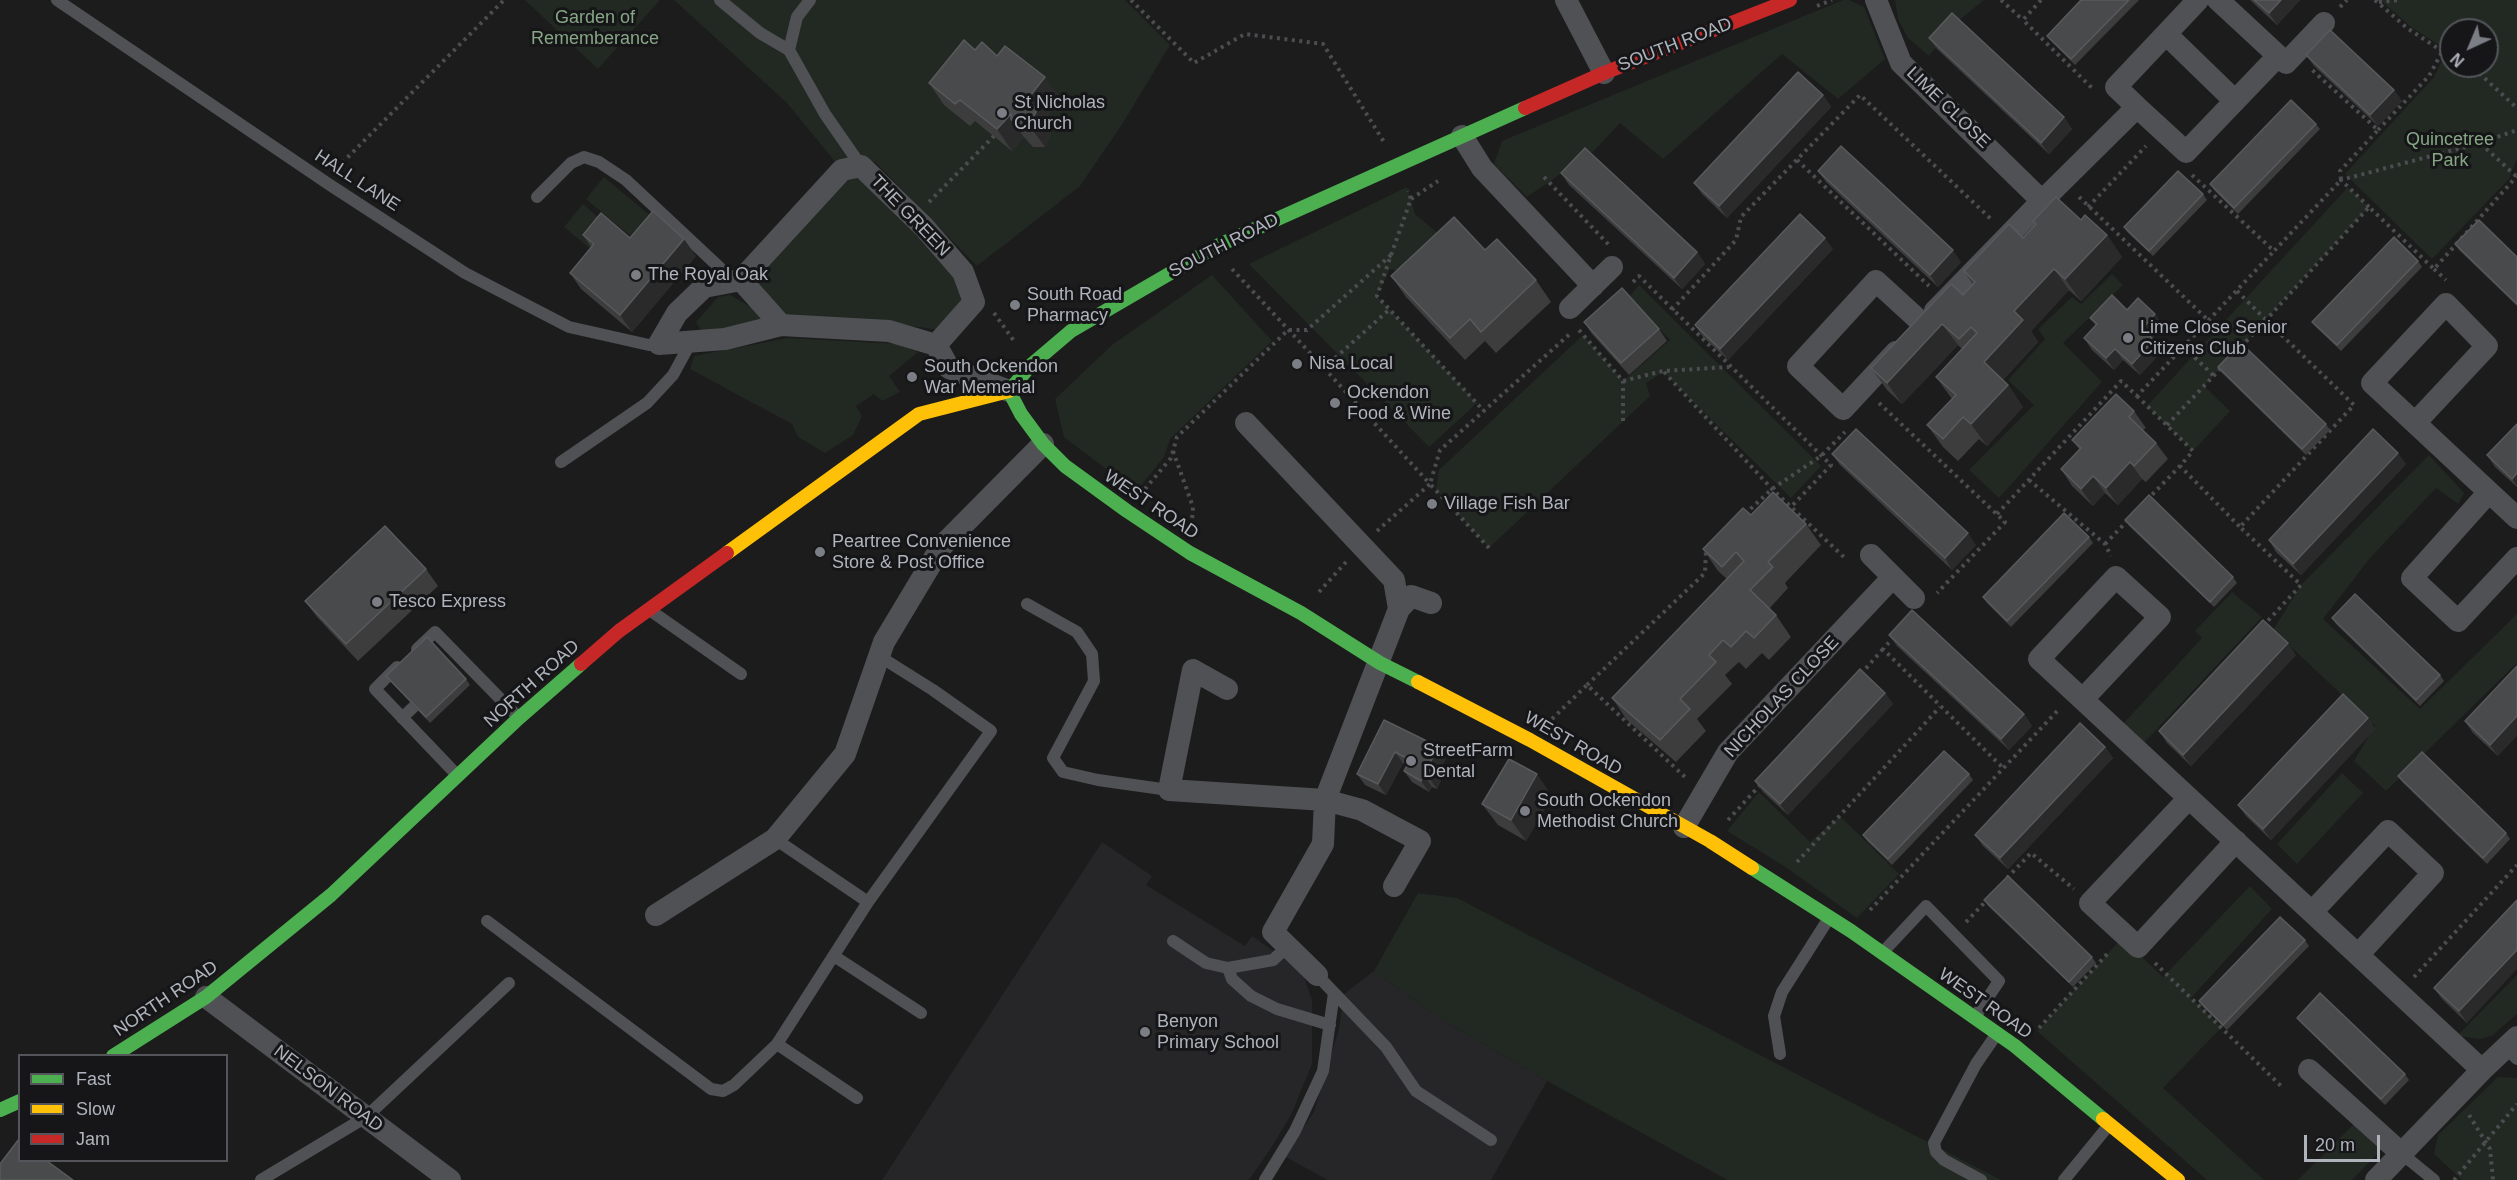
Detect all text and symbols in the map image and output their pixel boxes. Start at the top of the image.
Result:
park label: Garden of Rememberance [531,7,659,50]
street label: SOUTH ROAD [1615,13,1735,77]
north arrow [2439,18,2499,78]
text: N [2447,50,2468,70]
street label: LIME CLOSE [1902,63,1994,153]
place label: St Nicholas Church [1014,92,1105,134]
marker: St Nicholas Church [995,106,1009,120]
park label: Quincetree Park [2406,129,2494,172]
street label: HALL LANE [310,146,404,216]
street label: THE GREEN [866,171,954,261]
street label: SOUTH ROAD [1166,209,1282,283]
place label: The Royal Oak [648,264,768,286]
marker: The Royal Oak [629,268,643,282]
place label: South Road Pharmacy [1027,284,1122,326]
marker: South Road Pharmacy [1008,298,1022,312]
place label: Lime Close Senior Citizens Club [2140,317,2287,360]
marker: Lime Close Senior Citizens Club [2121,331,2135,345]
place label: Nisa Local [1309,353,1393,375]
place label: South Ockendon War Memerial [924,356,1058,398]
marker: Nisa Local [1290,357,1304,371]
marker: South Ockendon War Memerial [905,370,919,384]
place label: Ockendon Food & Wine [1347,382,1451,424]
marker: Ockendon Food & Wine [1328,396,1342,410]
street label: WEST ROAD [1100,466,1202,544]
place label: Village Fish Bar [1444,493,1570,515]
marker: Village Fish Bar [1425,497,1439,511]
place label: Peartree Convenience Store & Post Office [832,531,1011,574]
marker: Peartree Convenience Store & Post Office [813,545,827,559]
place label: Tesco Express [389,591,506,613]
marker: Tesco Express [370,595,384,609]
street label: NICHOLAS CLOSE [1720,632,1844,762]
street label: NORTH ROAD [480,636,584,732]
street label: WEST ROAD [1520,707,1626,781]
place label: StreetFarm Dental [1423,740,1513,783]
marker: StreetFarm Dental [1404,754,1418,768]
place label: South Ockendon Methodist Church [1537,790,1678,832]
marker: South Ockendon Methodist Church [1518,804,1532,818]
street label: NORTH ROAD [110,956,222,1042]
street label: WEST ROAD [1934,964,2036,1044]
place label: Benyon Primary School [1157,1011,1279,1054]
marker: Benyon Primary School [1138,1025,1152,1039]
street label: NELSON ROAD [269,1041,387,1137]
legend [18,1054,228,1162]
text: Fast [76,1069,111,1089]
text: Slow [76,1099,115,1119]
scale bar [2307,1123,2384,1161]
text: Jam [76,1129,110,1149]
text: 20 m [2315,1135,2355,1155]

